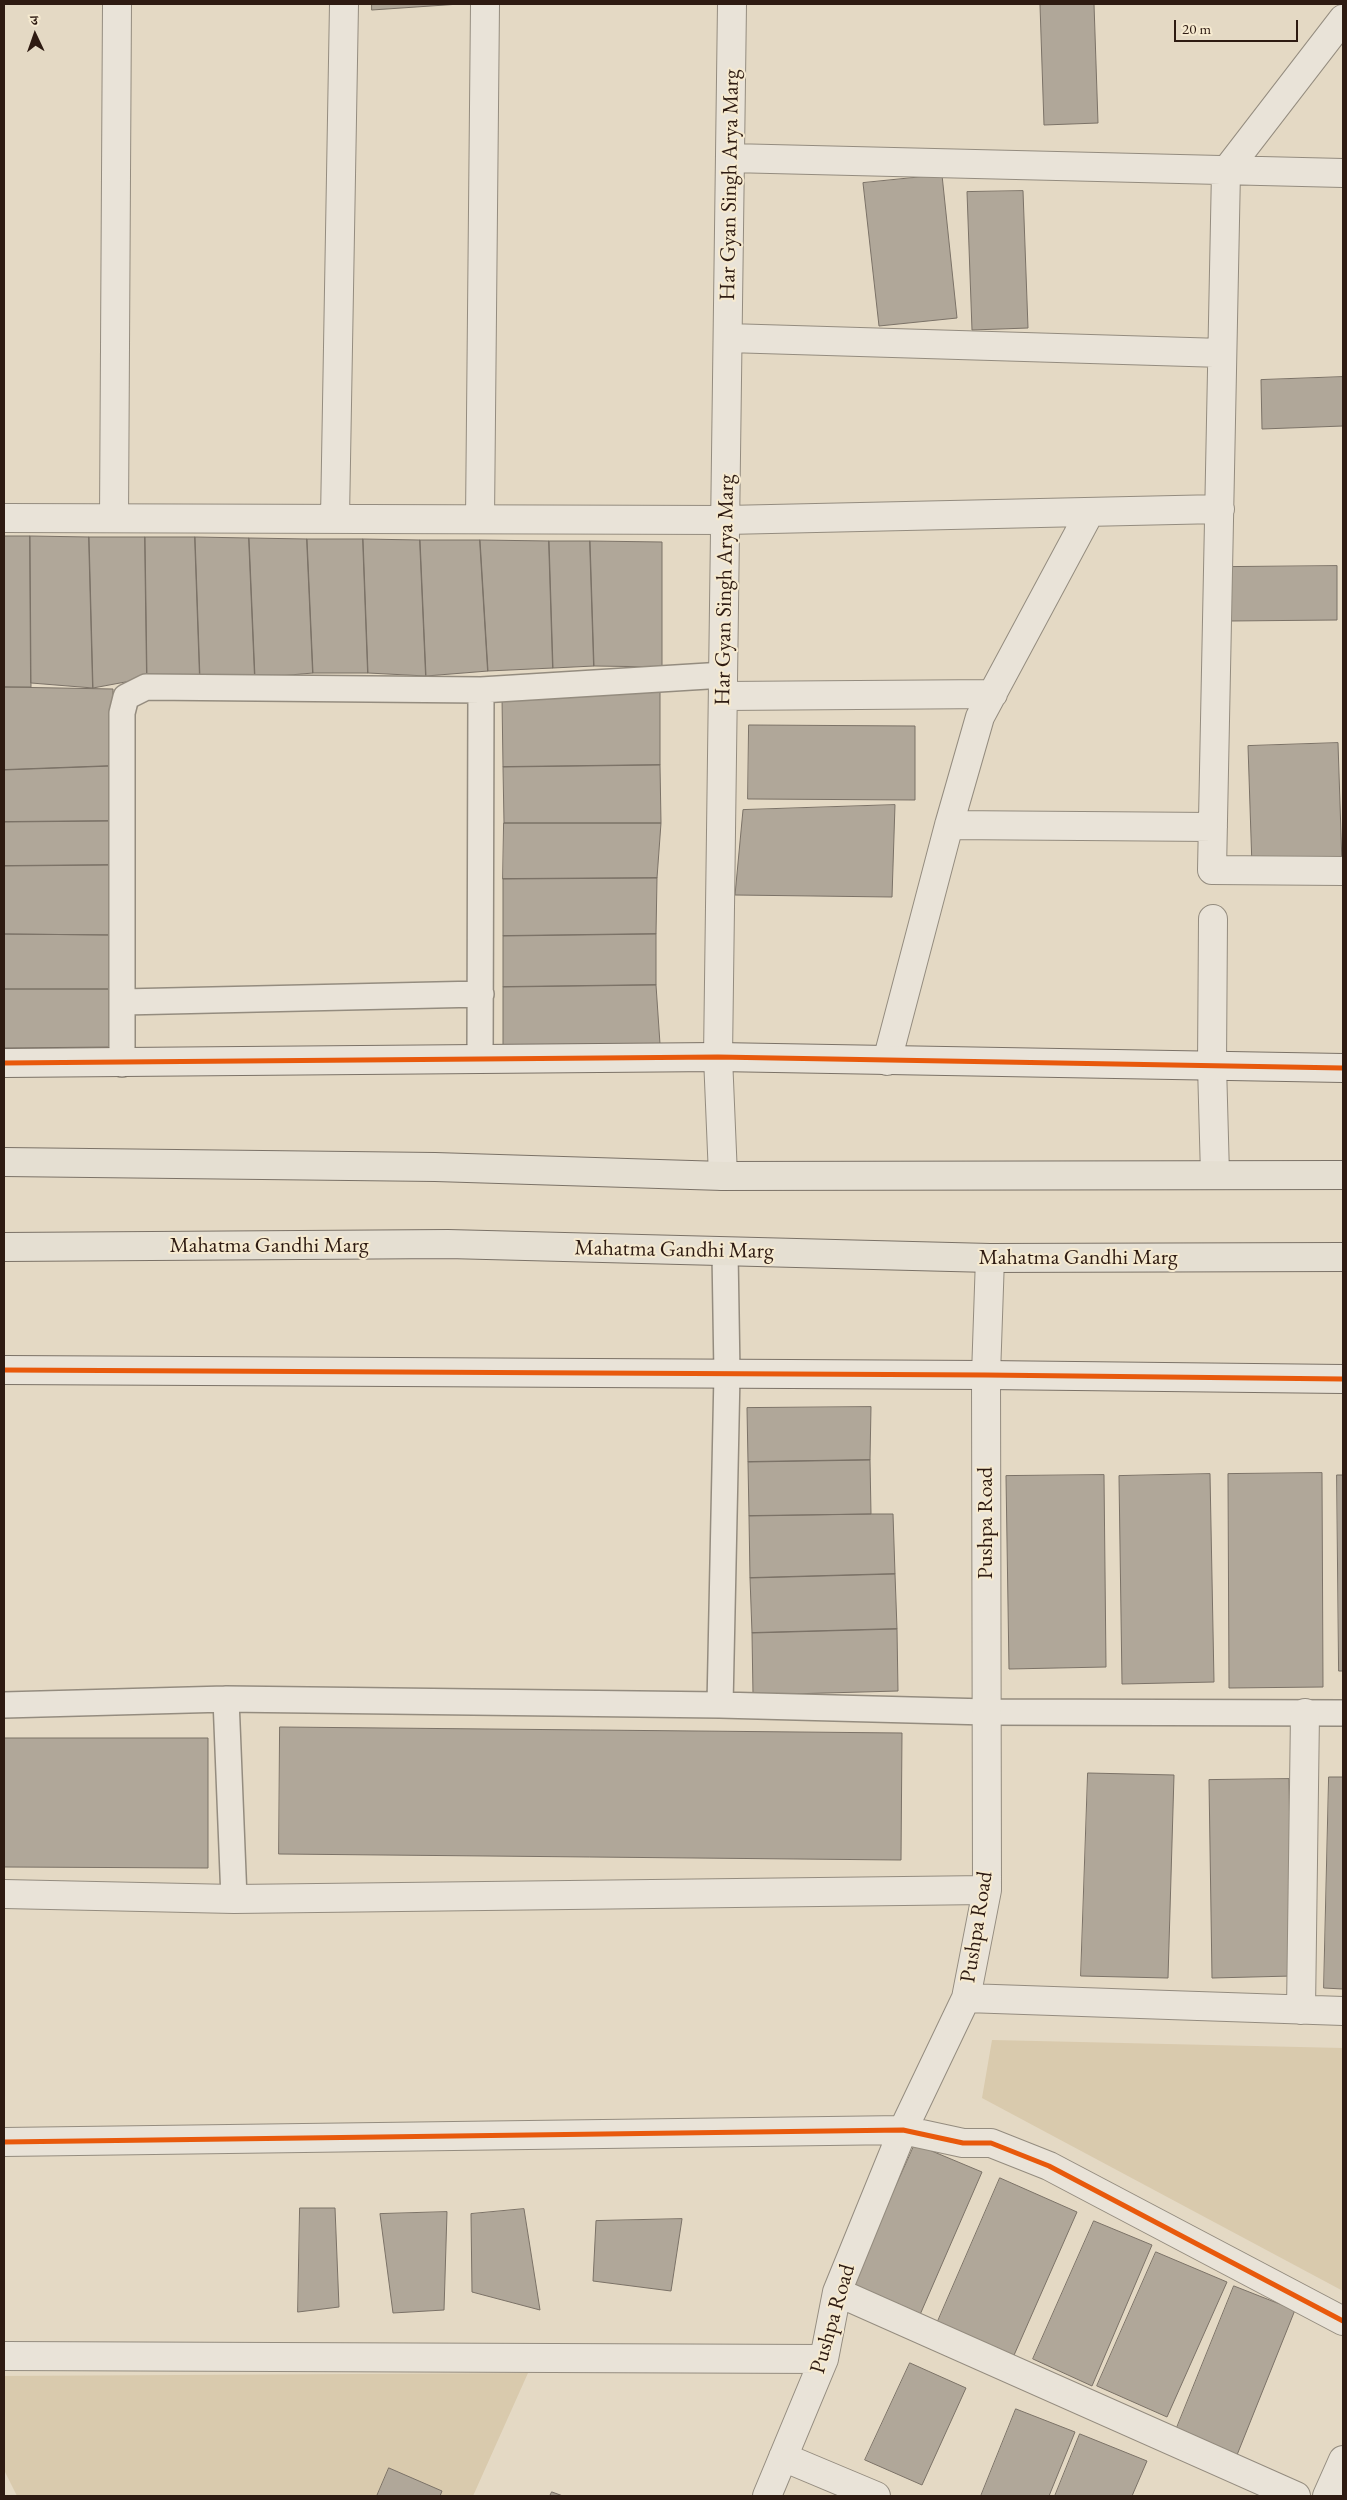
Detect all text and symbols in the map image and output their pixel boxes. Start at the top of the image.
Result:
north arrow [10,10,60,60]
scale bar [1177,10,1301,42]
text: उ [30,11,38,29]
text: 20 m [1182,19,1211,38]
street label: Har Gyan Singh Arya Marg [715,69,745,301]
street label: Har Gyan Singh Arya Marg [710,474,740,706]
street label: Mahatma Gandhi Marg [169,1233,369,1259]
street label: Mahatma Gandhi Marg [574,1235,774,1265]
street label: Mahatma Gandhi Marg [978,1245,1178,1271]
street label: Pushpa Road [973,1467,999,1579]
street label: Pushpa Road [955,1869,999,1985]
street label: Pushpa Road [805,2261,861,2377]

